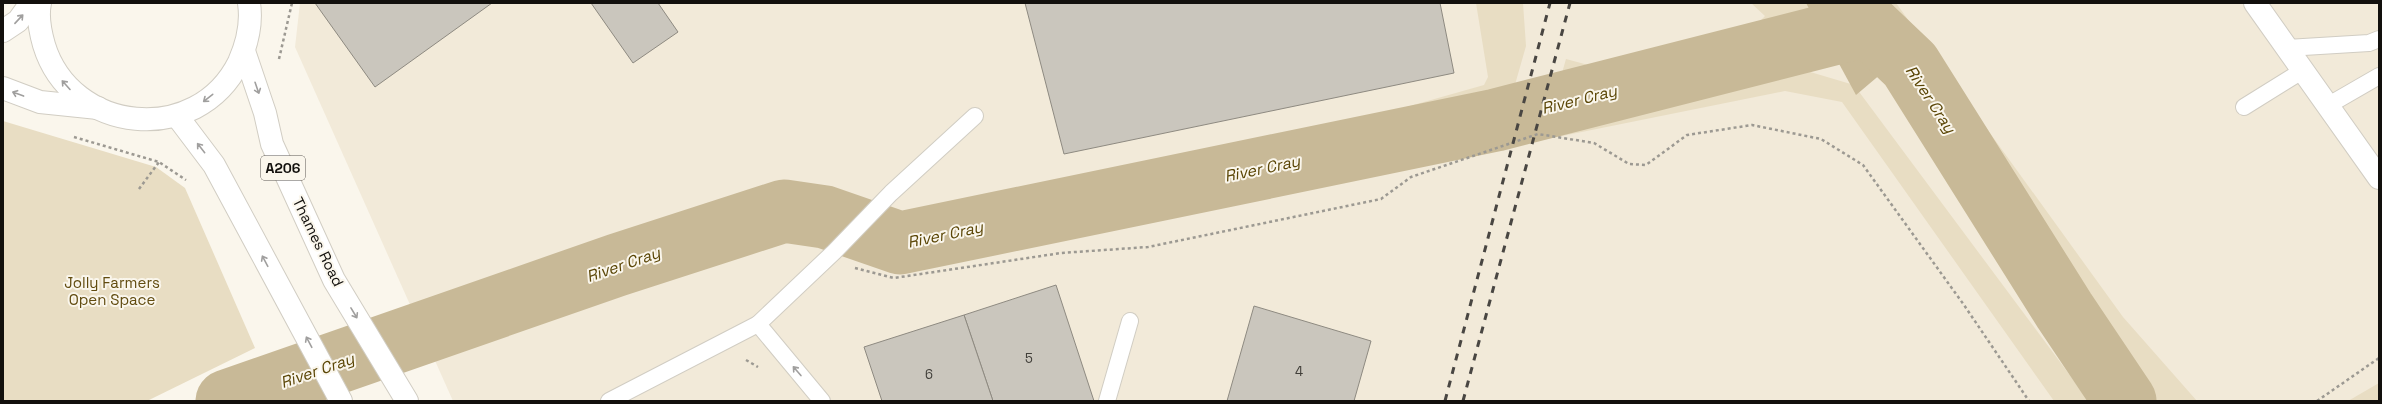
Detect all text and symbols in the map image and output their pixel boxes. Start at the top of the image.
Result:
one-way arrow [14,14,23,24]
water label: River Cray [1901,61,1961,138]
one-way arrow [62,80,71,91]
water label: River Cray [1539,80,1620,119]
one-way arrow [253,81,261,93]
one-way arrow [13,89,25,97]
one-way arrow [203,94,214,103]
one-way arrow [197,142,206,153]
water label: River Cray [1222,150,1303,187]
road number: A206 [261,156,305,180]
street label: Thames Road [289,194,348,290]
water label: River Cray [905,216,986,253]
water label: River Cray [583,242,664,287]
one-way arrow [261,255,269,267]
park label: Jolly Farmers Open Space [64,273,160,309]
one-way arrow [351,307,359,319]
one-way arrow [305,336,312,348]
water label: River Cray [277,348,358,393]
house number: 5 [1025,350,1033,367]
house number: 4 [1295,363,1303,380]
one-way arrow [792,366,801,377]
house number: 6 [925,366,933,383]

